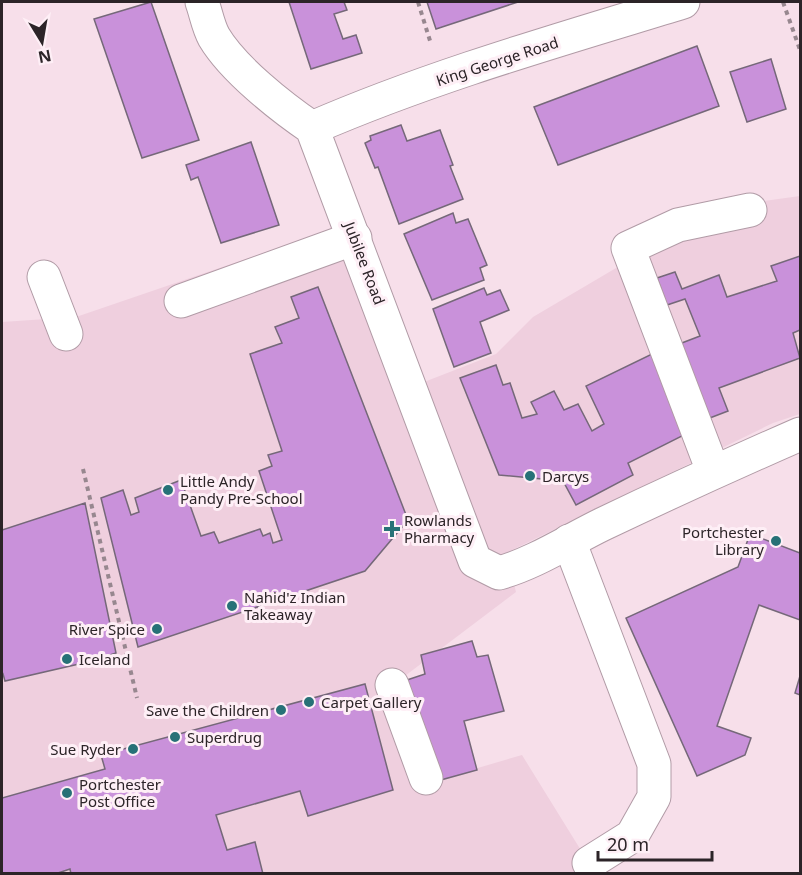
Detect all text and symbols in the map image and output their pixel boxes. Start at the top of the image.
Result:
north arrow [12,12,72,72]
street label: King George Road [433,32,561,90]
text: N [36,45,53,69]
street label: Jubilee Road [339,217,390,307]
place label: Darcys [542,466,589,486]
marker: Darcys [523,469,537,483]
place label: Little Andy Pandy Pre-School [180,471,303,508]
marker: Little Andy Pandy Pre-School [161,483,175,497]
place label: Rowlands Pharmacy [404,510,475,547]
marker: Rowlands Pharmacy [385,522,399,536]
place label: Portchester Library [682,522,764,559]
marker: Portchester Library [769,534,783,548]
place label: Nahid'z Indian Takeaway [244,587,346,624]
marker: Nahid'z Indian Takeaway [225,599,239,613]
place label: River Spice [69,619,145,639]
marker: River Spice [150,622,164,636]
place label: Iceland [79,649,131,669]
marker: Iceland [60,652,74,666]
place label: Carpet Gallery [321,692,422,712]
marker: Carpet Gallery [302,695,316,709]
place label: Save the Children [146,700,269,720]
marker: Save the Children [274,703,288,717]
place label: Superdrug [187,727,262,747]
marker: Superdrug [168,730,182,744]
place label: Sue Ryder [50,739,121,759]
marker: Sue Ryder [126,742,140,756]
place label: Portchester Post Office [79,774,161,811]
marker: Portchester Post Office [60,786,74,800]
scale bar [598,824,712,862]
text: 20 m [607,832,649,856]

